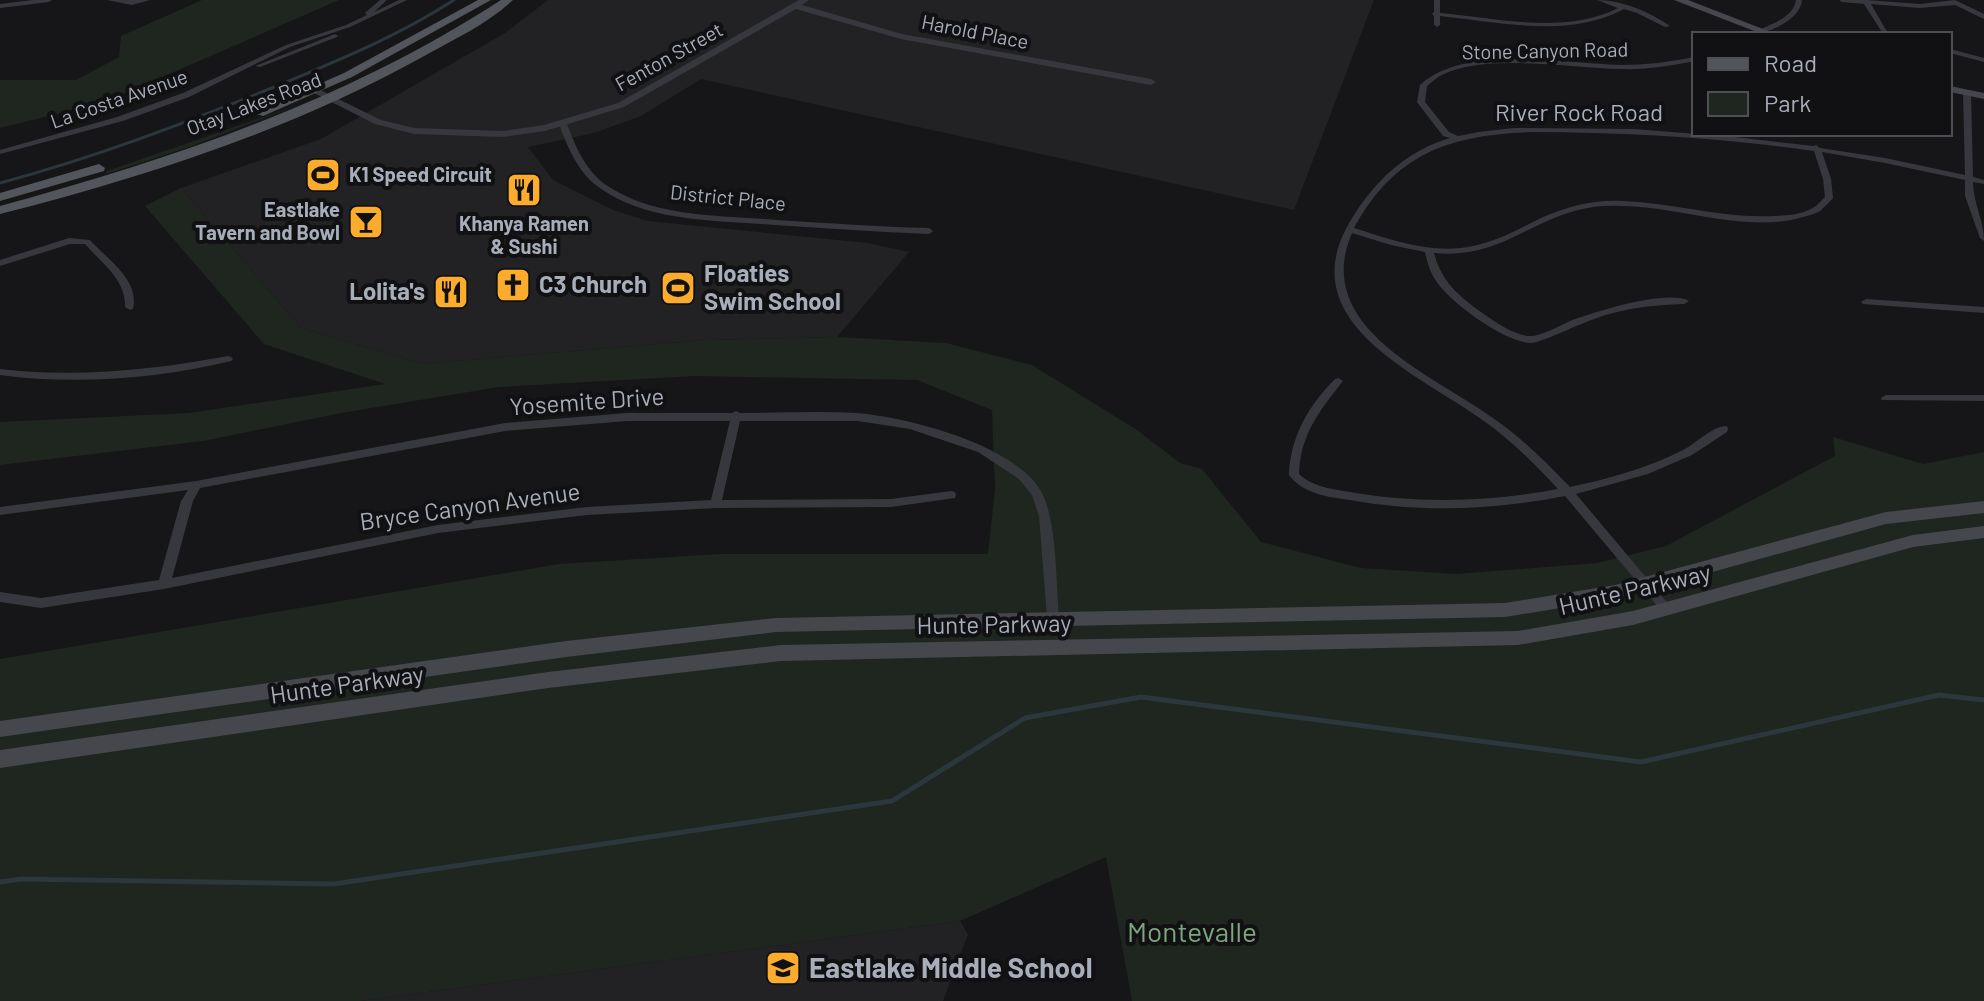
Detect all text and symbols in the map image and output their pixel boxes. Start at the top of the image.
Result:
street label: Harold Place [920,9,1031,53]
street label: Fenton Street [611,17,726,96]
legend [1692,32,1952,136]
street label: Stone Canyon Road [1462,37,1628,63]
text: Road [1764,48,1817,77]
street label: La Costa Avenue [47,63,190,133]
street label: Otay Lakes Road [183,66,325,140]
text: Park [1764,88,1811,117]
street label: River Rock Road [1495,97,1663,126]
sports icon: K1 Speed Circuit [304,156,342,194]
place label: K1 Speed Circuit [349,162,492,186]
restaurant icon: Khanya Ramen & Sushi [505,171,543,209]
street label: District Place [669,179,787,215]
place label: Eastlake Tavern and Bowl [195,197,340,244]
bar icon: Eastlake Tavern and Bowl [347,203,385,241]
place label: Khanya Ramen & Sushi [459,211,589,258]
place label: Floaties Swim School [704,258,841,315]
church icon: C3 Church [494,266,532,304]
place label: C3 Church [539,269,647,298]
sports icon: Floaties Swim School [659,269,697,307]
restaurant icon: Lolita's [432,273,470,311]
place label: Lolita's [349,276,425,305]
street label: Yosemite Drive [509,381,665,420]
street label: Bryce Canyon Avenue [358,476,582,535]
street label: Hunte Parkway [1556,557,1713,620]
street label: Hunte Parkway [916,608,1072,639]
street label: Hunte Parkway [268,658,425,709]
park label: Montevalle [1127,914,1257,948]
school or university icon: Eastlake Middle School [764,949,802,987]
place label: Eastlake Middle School [809,950,1092,984]

